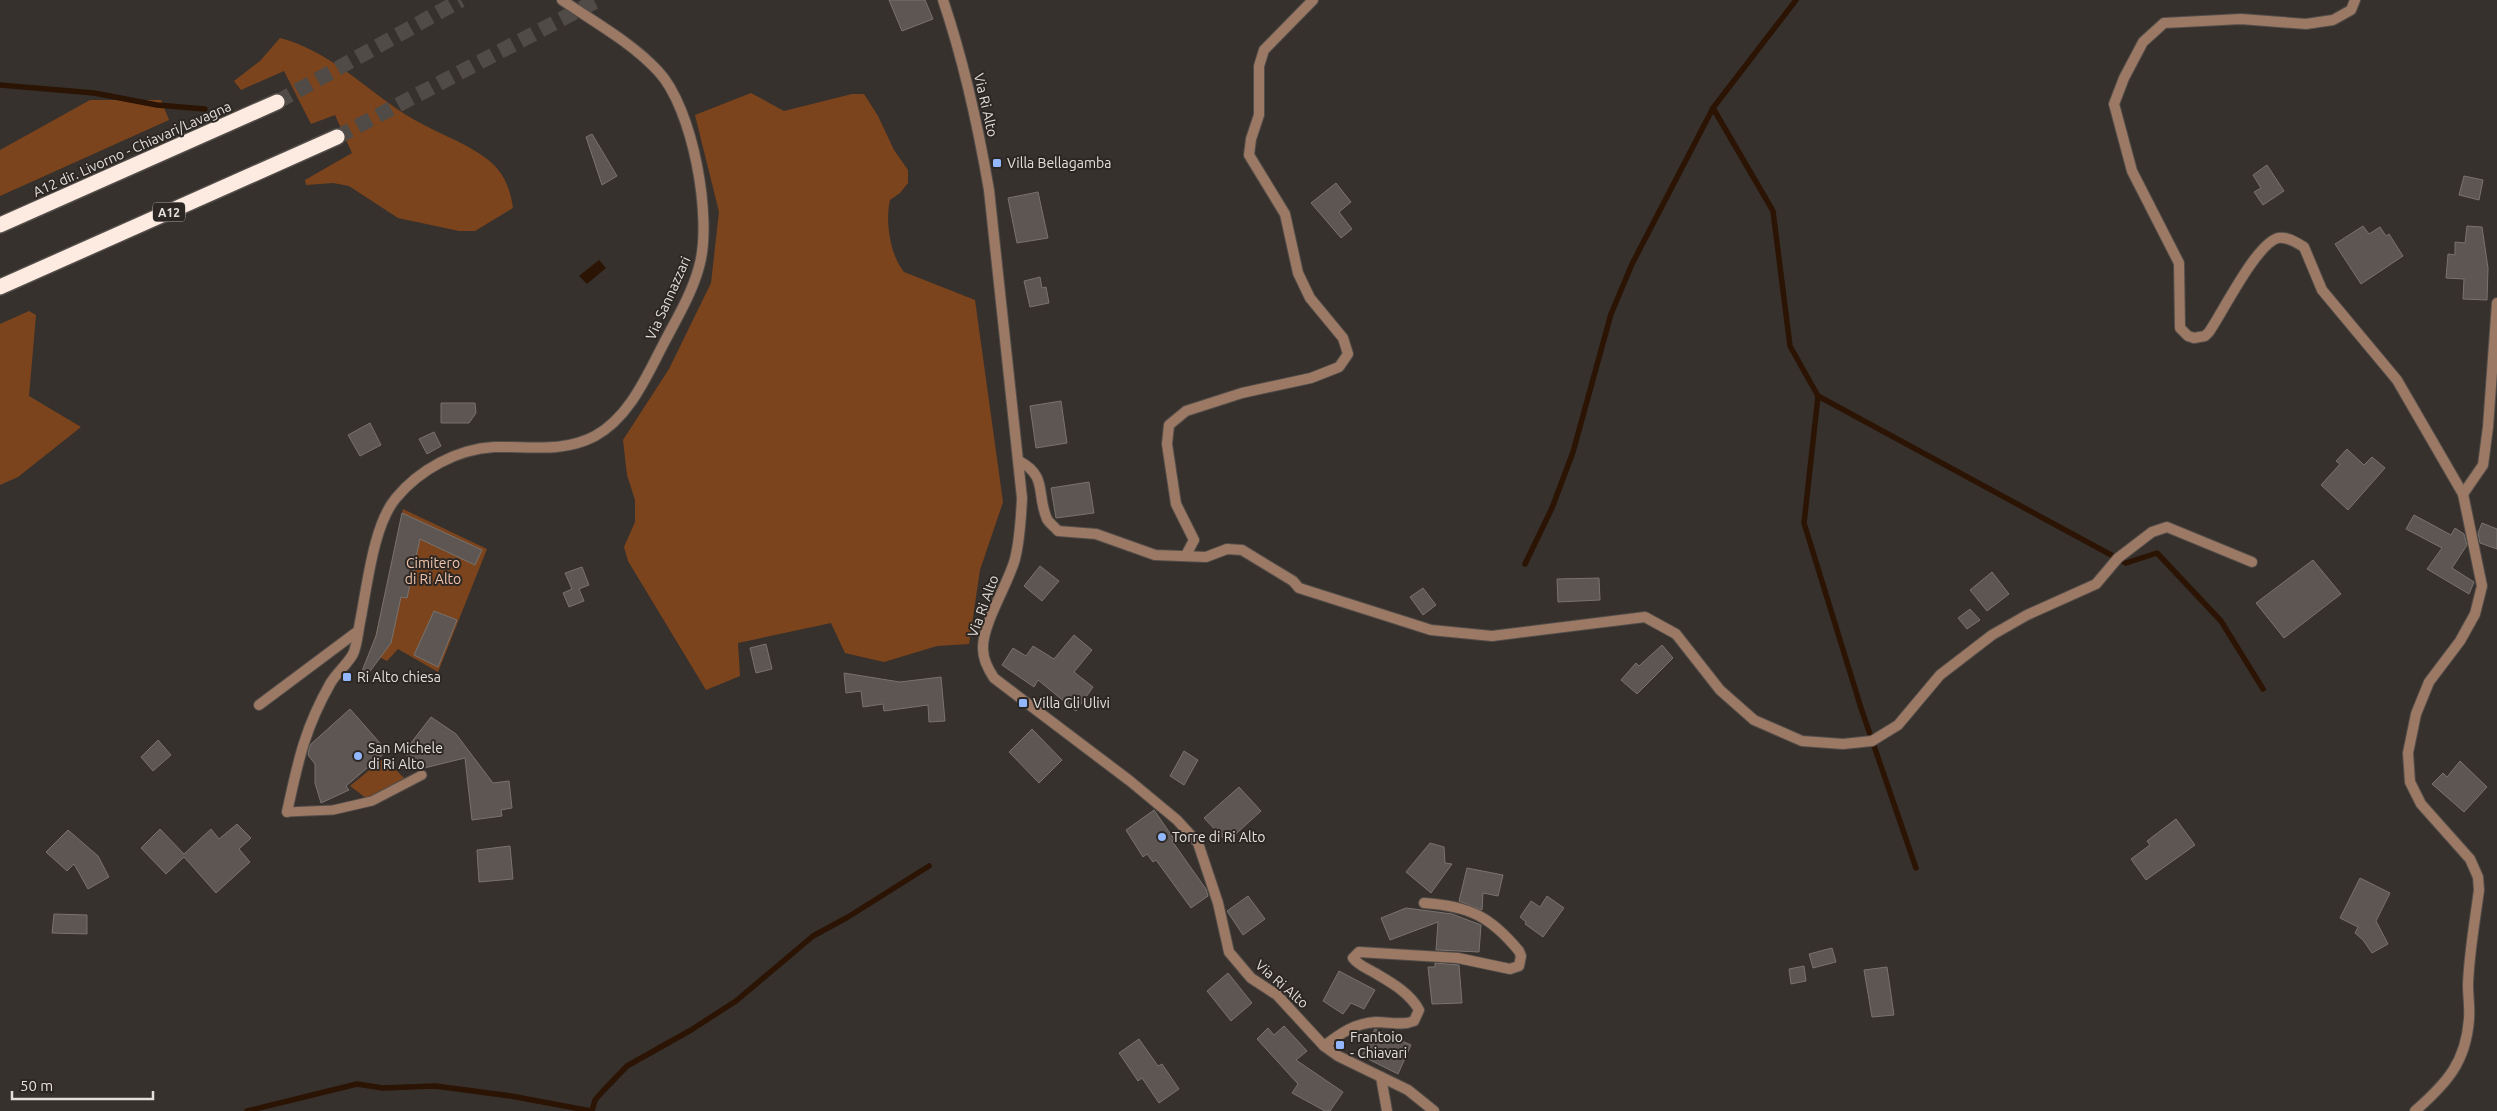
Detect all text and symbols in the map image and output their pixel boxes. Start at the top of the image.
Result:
street label: Via Ri Alto [971,72,1001,138]
street label: A12 dir. Livorno - Chiavari/Lavagna [31,98,233,200]
place label: Villa Bellagamba [1007,155,1111,171]
marker: Villa Bellagamba [991,157,1003,169]
road number: A12 [153,202,185,222]
street label: Via Sannazzari [642,254,694,342]
park label: Cimitero di Ri Alto [405,555,461,587]
street label: Via Ri Alto [964,573,1002,639]
place label: Ri Alto chiesa [357,669,441,685]
marker: Ri Alto chiesa [341,671,353,683]
place label: Villa Gli Ulivi [1033,695,1110,711]
marker: Villa Gli Ulivi [1017,697,1029,709]
place label: San Michele di Ri Alto [368,740,443,772]
marker: San Michele di Ri Alto [352,750,364,762]
place label: Torre di Ri Alto [1172,829,1265,845]
marker: Torre di Ri Alto [1156,831,1168,843]
street label: Via Ri Alto [1252,957,1312,1011]
place label: Frantoio - Chiavari [1350,1029,1407,1061]
marker: Frantoio - Chiavari [1334,1039,1346,1051]
scale bar [12,1068,154,1100]
text: 50 m [20,1077,53,1094]

